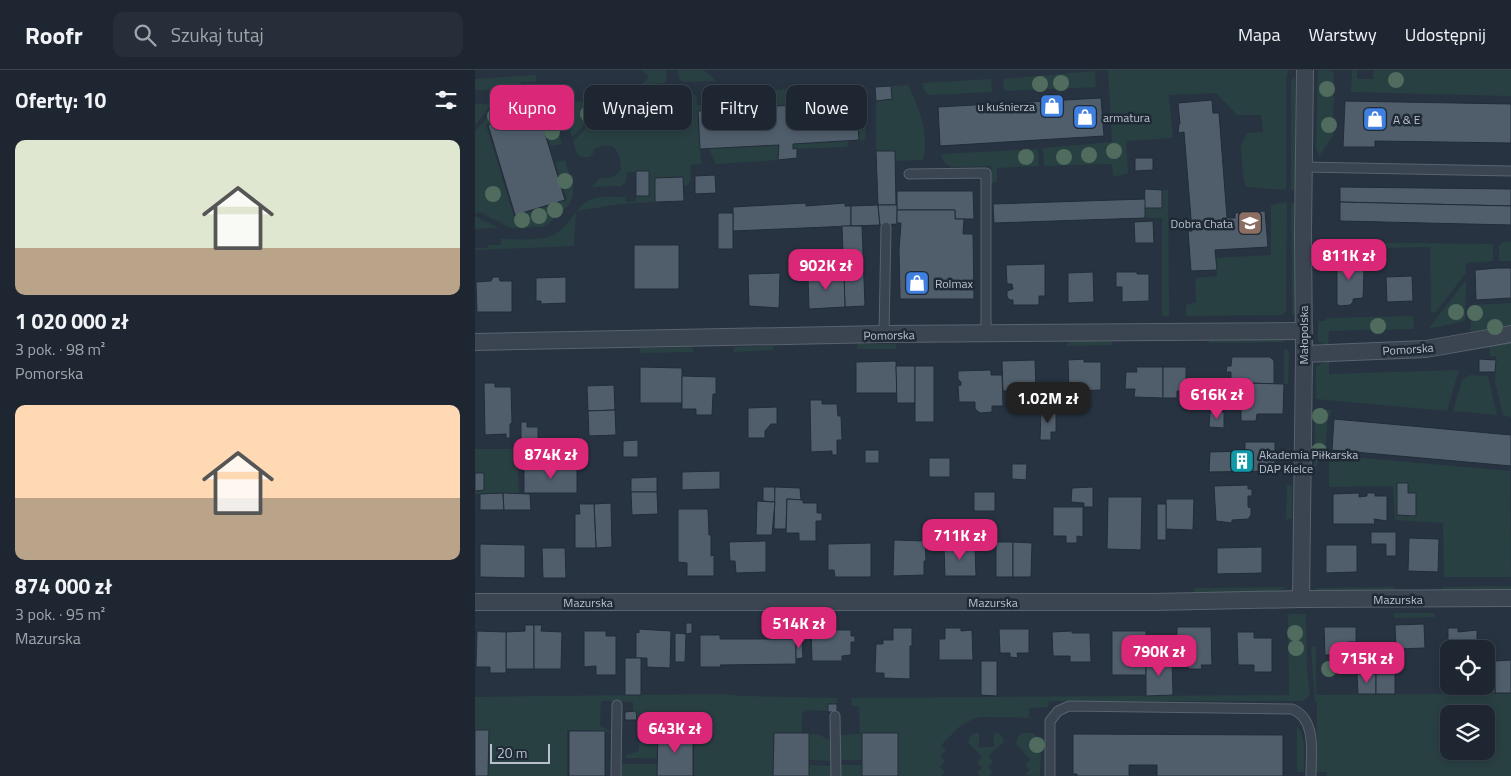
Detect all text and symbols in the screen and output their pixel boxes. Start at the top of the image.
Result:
search box [113,12,463,57]
text: Roofr [25,17,83,53]
text: Szukaj tutaj [171,20,264,49]
icon: search [131,21,159,49]
text: Mapa [1238,21,1281,48]
text: Warstwy [1309,21,1377,48]
text: Udostępnij [1405,21,1486,48]
text: Oferty: 10 [15,84,106,116]
chip: Kupno [490,85,574,130]
chip: Wynajem [584,85,692,130]
chip: Filtry [702,85,776,130]
chip: Nowe [786,85,867,130]
icon: filters [432,86,460,114]
shop icon: u kuśnierza [1039,93,1065,119]
place label: u kuśnierza [978,97,1035,116]
shop icon: armatura [1072,104,1098,130]
shop icon: A & E [1362,106,1388,132]
place label: armatura [1103,108,1150,127]
place label: A & E [1393,110,1421,129]
icon: home [193,173,283,263]
school or university icon: Dobra Chata [1237,210,1263,236]
place label: Dobra Chata [1171,214,1233,233]
pin: 811K zł [1303,238,1395,281]
text: 811K zł [1322,243,1376,267]
pin: 902K zł [780,248,872,291]
text: 902K zł [799,253,853,277]
shop icon: Rolmax [904,270,930,296]
place label: Rolmax [935,274,973,293]
text: 1 020 000 zł [15,305,129,337]
street label: Małopolska [1294,306,1313,364]
street label: Pomorska [863,325,915,345]
text: 3 pok. · 98 m² [15,337,105,361]
street label: Pomorska [1382,338,1434,360]
text: Pomorska [15,361,83,385]
pin: 616K zł [1171,378,1263,420]
pin: 1.02M zł [996,382,1100,424]
text: 616K zł [1190,382,1244,406]
text: 1.02M zł [1017,386,1079,410]
icon: home [193,438,283,528]
pin: 874K zł [505,438,597,480]
text: 874K zł [524,442,578,466]
place label: Akademia Piłkarska DAP Kielce [1259,445,1358,478]
building icon: Akademia Piłkarska DAP Kielce [1229,448,1255,474]
pin: 711K zł [914,518,1006,561]
text: 711K zł [933,523,987,547]
text: 874 000 zł [15,570,112,602]
street label: Mazurska [1373,590,1423,609]
street label: Mazurska [563,593,613,612]
street label: Mazurska [968,593,1018,612]
text: 3 pok. · 95 m² [15,602,105,626]
pin: 514K zł [753,606,845,649]
text: 514K zł [772,611,826,635]
text: Mazurska [15,626,81,650]
pin: 790K zł [1113,634,1205,677]
text: 790K zł [1132,639,1186,663]
map controls [1440,640,1495,760]
button: locate [1440,640,1495,695]
pin: 715K zł [1321,642,1413,684]
text: 715K zł [1340,646,1394,670]
button: layers [1440,705,1495,760]
pin: 643K zł [629,712,721,754]
text: 643K zł [648,716,702,740]
scale bar [490,741,550,764]
text: 20 m [497,742,527,763]

